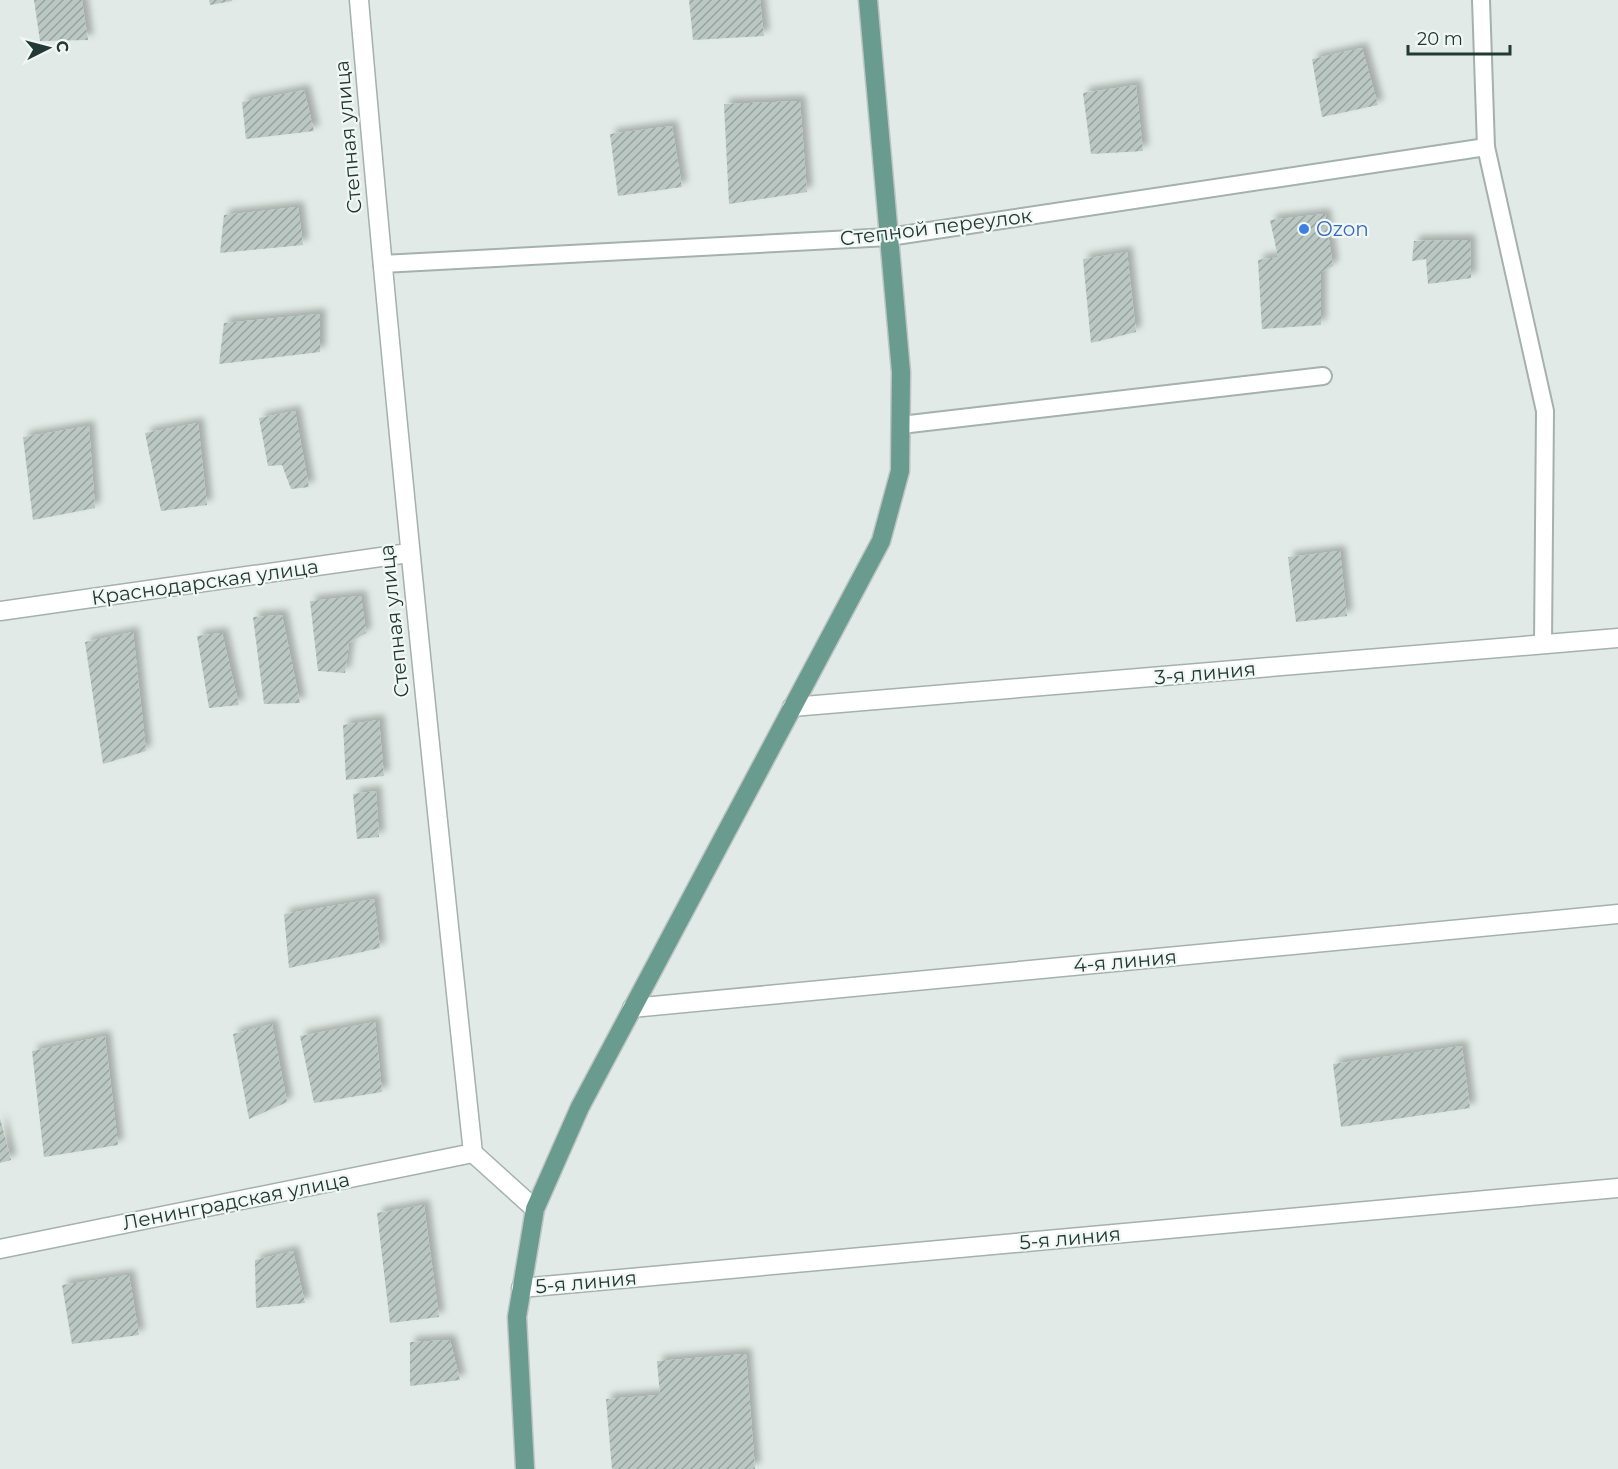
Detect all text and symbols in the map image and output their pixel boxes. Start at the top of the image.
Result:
north arrow [18,18,78,78]
scale bar [1408,18,1510,56]
text: 20 m [1417,28,1463,50]
text: С [52,40,73,54]
street label: Степная улица [329,59,367,215]
street label: Степной переулок [839,203,1034,251]
place label: Ozon [1316,217,1369,241]
marker: Ozon [1297,222,1311,236]
street label: Степная улица [374,543,414,699]
street label: Краснодарская улица [90,554,320,610]
street label: 3-я линия [1153,657,1257,689]
street label: 4-я линия [1072,945,1178,977]
street label: Ленинградская улица [120,1167,352,1235]
street label: 5-я линия [1018,1222,1122,1254]
street label: 5-я линия [534,1266,638,1298]

